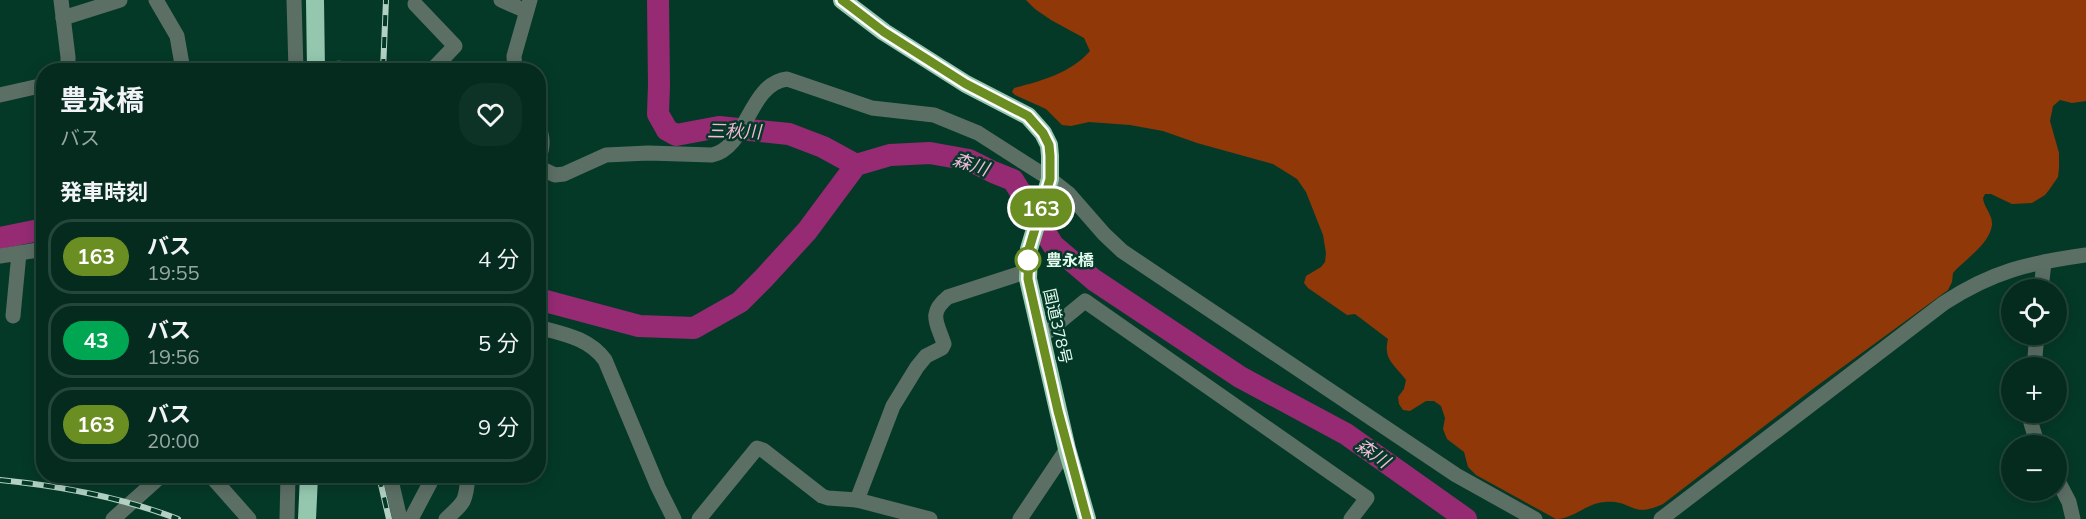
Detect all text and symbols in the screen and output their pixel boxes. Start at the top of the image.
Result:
text: 豊永橋 [60,82,144,117]
button: heart [459,83,522,146]
water label: 三秋川 [707,119,763,143]
text: バス [60,125,100,150]
water label: 森川 [950,148,994,181]
text: 発車時刻 [60,178,148,206]
line badge: 163 [1006,188,1076,228]
text: 163 [1022,195,1060,221]
text: バス [147,232,191,260]
text: 163 [77,243,115,269]
text: 4 分 [478,245,519,273]
marker: 豊永橋 [1015,247,1041,273]
place label: 豊永橋 [1046,250,1094,270]
text: 19:55 [147,260,200,285]
map controls [2001,279,2067,501]
button: locate [2001,279,2067,345]
street label: 国道378号 [1040,286,1076,366]
text: バス [147,316,191,344]
text: 43 [83,327,109,353]
text: 5 分 [478,329,519,357]
text: 19:56 [147,344,200,369]
button: + [2001,357,2067,423]
text: バス [147,400,191,428]
text: 163 [77,411,115,437]
text: 9 分 [478,413,519,441]
text: 20:00 [147,428,200,453]
water label: 森川 [1352,433,1396,474]
button: − [2001,435,2067,501]

